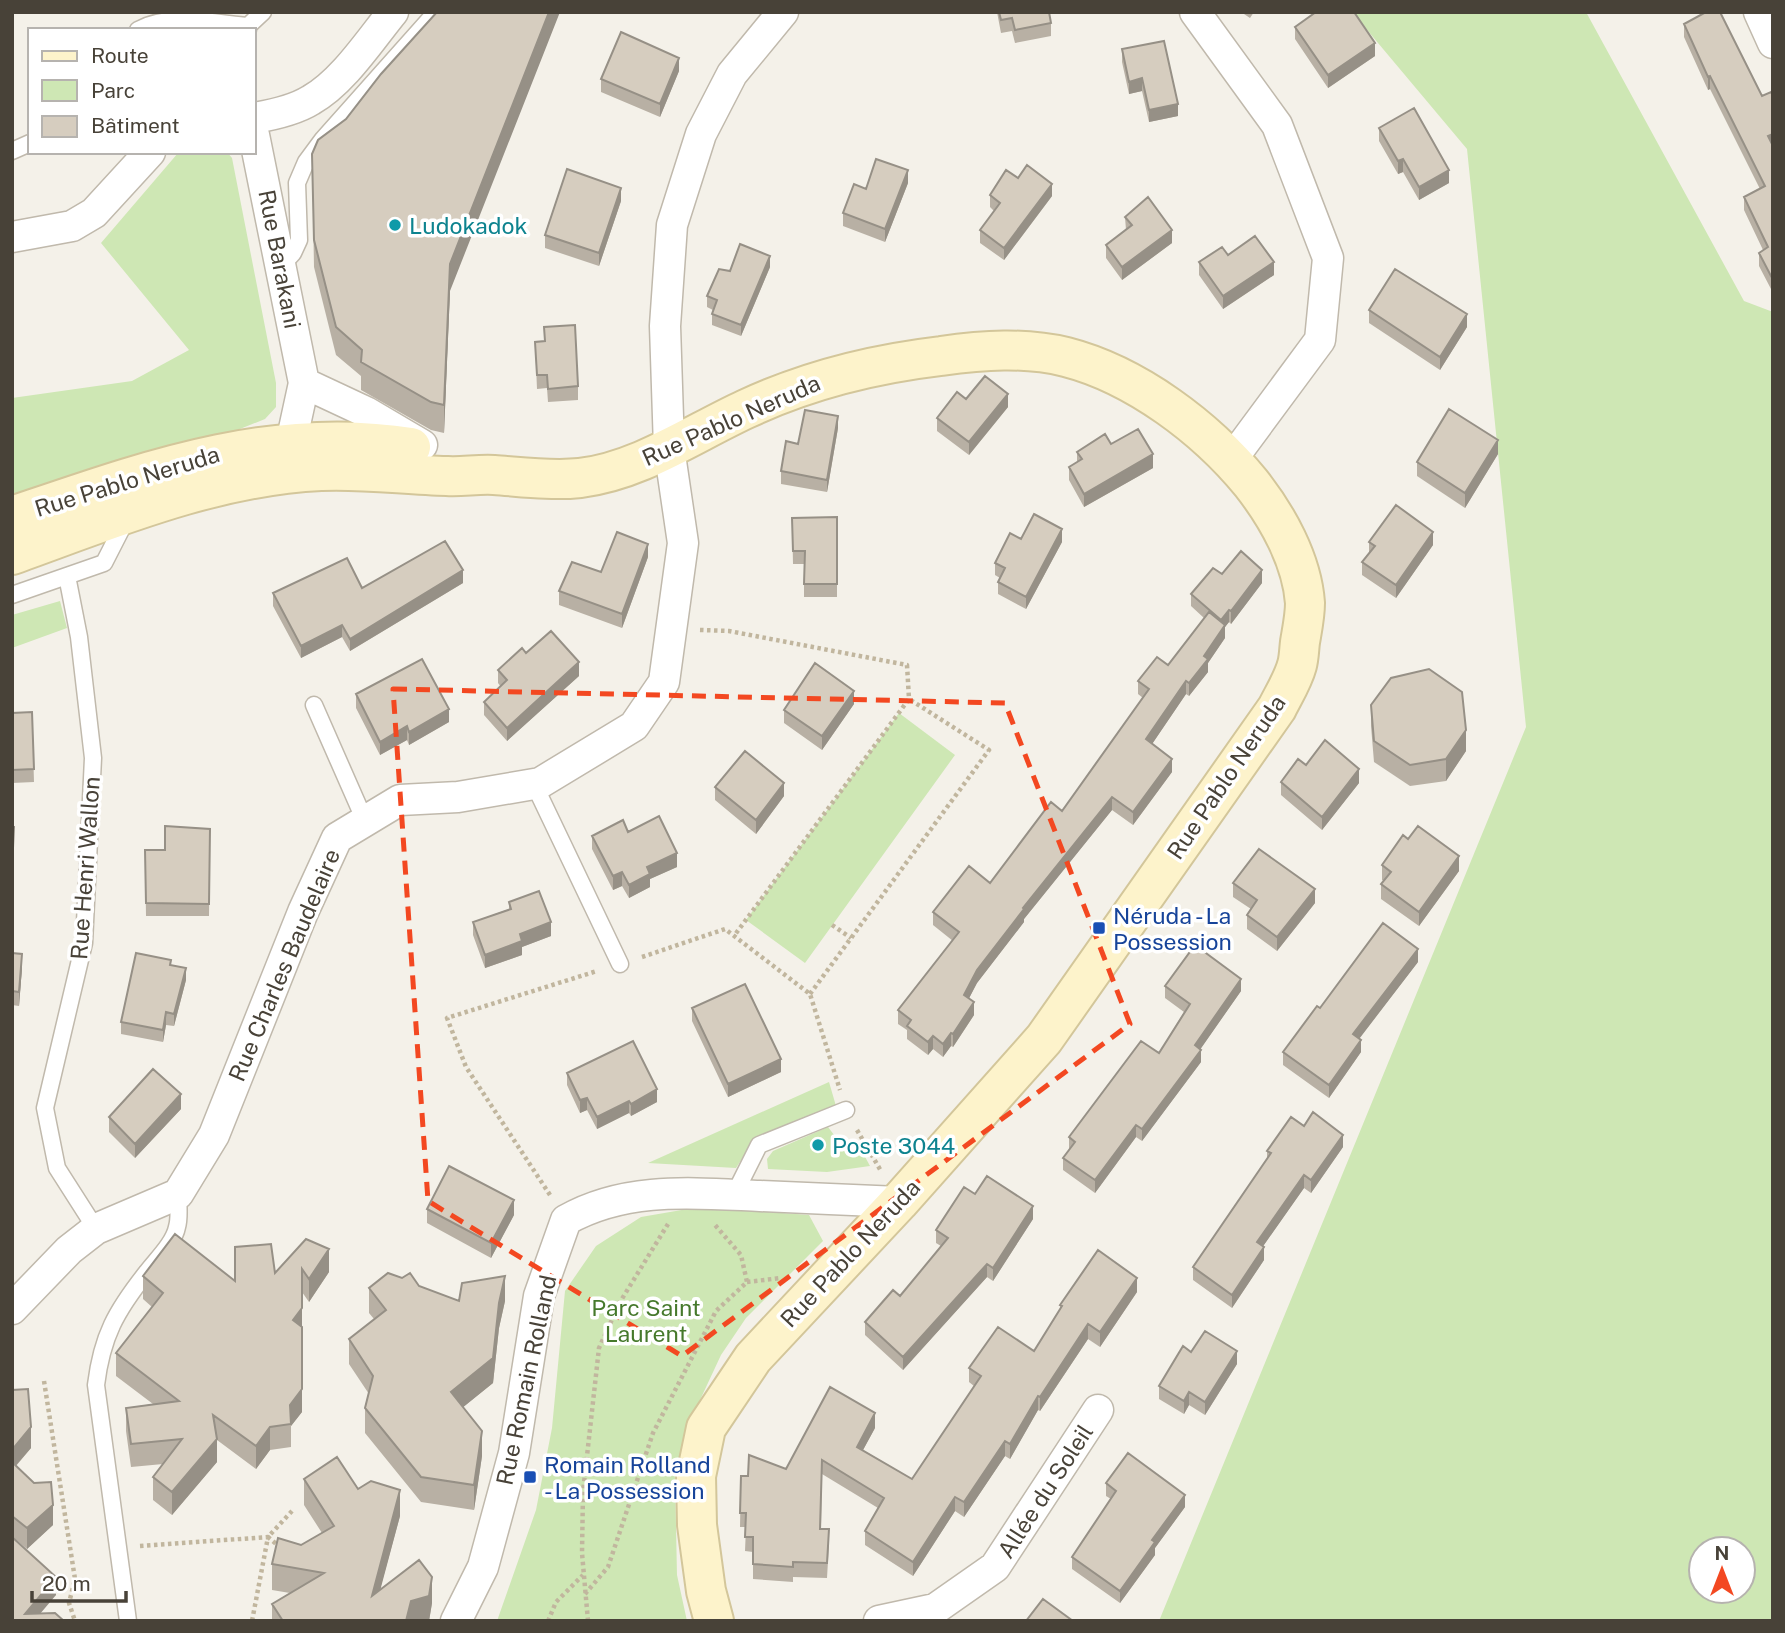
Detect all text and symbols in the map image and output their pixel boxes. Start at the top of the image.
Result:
legend [28,28,256,154]
text: Route [91,43,149,68]
text: Parc [91,78,135,103]
text: Bâtiment [91,113,180,138]
street label: Rue Barakani [253,187,307,331]
place label: Ludokadok [409,212,527,239]
marker: Ludokadok [387,217,403,233]
street label: Rue Pablo Neruda [638,369,824,471]
street label: Rue Pablo Neruda [31,440,223,522]
street label: Rue Pablo Neruda [1161,690,1291,864]
street label: Rue Henri Wallon [65,775,105,961]
street label: Rue Charles Baudelaire [223,845,345,1085]
place label: Néruda - La Possession [1113,902,1232,955]
marker: Néruda - La Possession [1091,920,1107,936]
place label: Poste 3044 [832,1132,955,1159]
marker: Poste 3044 [810,1137,826,1153]
street label: Rue Pablo Neruda [775,1174,925,1332]
street label: Rue Romain Rolland [491,1273,561,1487]
park label: Parc Saint Laurent [591,1294,701,1347]
street label: Allée du Soleil [992,1419,1098,1563]
place label: Romain Rolland - La Possession [544,1451,711,1504]
marker: Romain Rolland - La Possession [522,1469,538,1485]
north arrow [1687,1535,1757,1605]
text: N [1715,1542,1729,1564]
scale bar [32,1560,126,1604]
text: 20 m [42,1571,91,1596]

